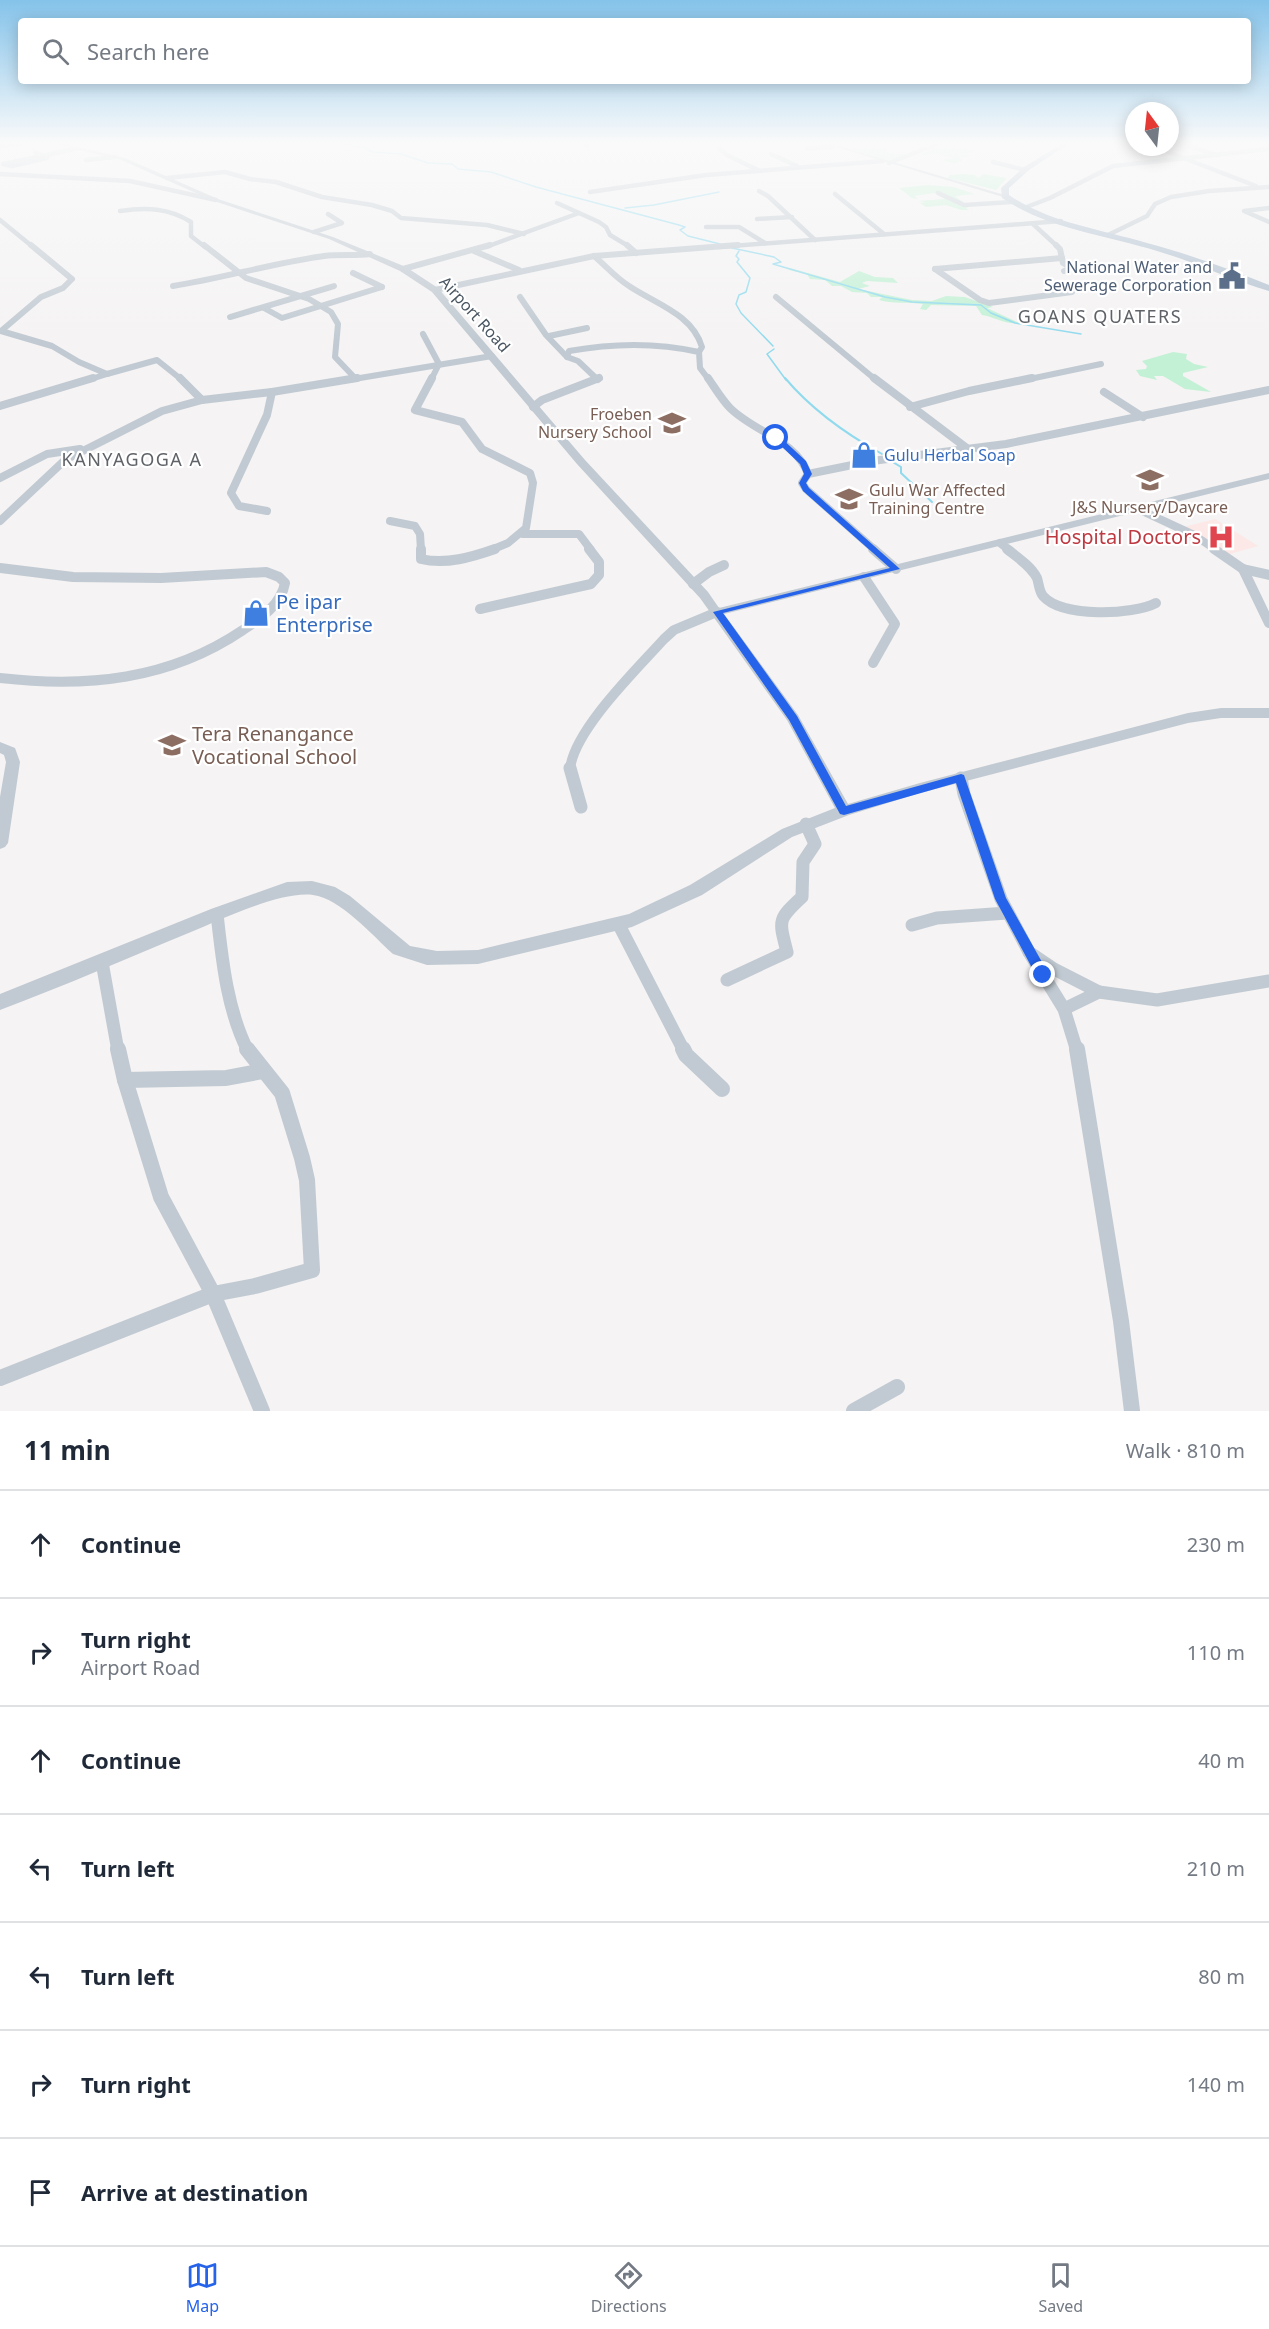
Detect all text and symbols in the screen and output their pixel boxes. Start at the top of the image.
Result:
search box [18,18,1251,84]
icon: search [39,35,72,68]
text: Search here [87,36,209,66]
north arrow [1125,102,1179,156]
place label: National Water and Sewerage Corporation [1044,256,1212,296]
public building icon: National Water and Sewerage Corporation [1217,261,1247,291]
street label: Airport Road [435,271,515,357]
district label: GOANS QUATERS [1018,304,1182,328]
place label: Froeben Nursery School [538,403,652,443]
school or university icon: Froeben Nursery School [657,408,687,438]
route start [762,424,788,450]
shop icon: Gulu Herbal Soap [849,440,879,470]
place label: Gulu Herbal Soap [884,444,1016,466]
district label: KANYAGOGA A [61,447,203,471]
school or university icon: J&S Nursery/Daycare [1135,465,1165,495]
place label: Gulu War Affected Training Centre [869,479,1006,519]
school or university icon: Gulu War Affected Training Centre [834,484,864,514]
place label: J&S Nursery/Daycare [1070,496,1228,518]
hospital icon: Hospital Doctors [1206,522,1236,552]
place label: Hospital Doctors [1045,523,1201,550]
place label: Pe ipar Enterprise [276,588,373,638]
shop icon: Pe ipar Enterprise [241,598,271,628]
place label: Tera Renangance Vocational School [192,720,357,770]
school or university icon: Tera Renangance Vocational School [157,730,187,760]
route end [1029,961,1055,987]
text: 11 min [24,1432,111,1468]
text: Walk · 810 m [1126,1437,1245,1464]
icon: ahead [24,1528,57,1561]
text: Continue [81,1529,181,1559]
text: 230 m [1187,1531,1245,1558]
text: Turn right [81,1624,191,1654]
icon: right [24,1636,57,1669]
text: 110 m [1187,1639,1245,1666]
text: Airport Road [81,1654,200,1681]
icon: ahead [24,1744,57,1777]
text: Continue [81,1745,181,1775]
text: 40 m [1198,1747,1245,1774]
icon: left [24,1852,57,1885]
text: Turn left [81,1853,175,1883]
text: 210 m [1187,1855,1245,1882]
icon: left [24,1960,57,1993]
text: Turn left [81,1961,175,1991]
text: 80 m [1198,1963,1245,1990]
icon: right [24,2068,57,2101]
text: Turn right [81,2069,191,2099]
text: 140 m [1187,2071,1245,2098]
icon: arrive [24,2176,57,2209]
text: Arrive at destination [81,2177,308,2207]
tab: Map [186,2259,219,2317]
tab: Directions [591,2259,667,2317]
tab: Saved [1038,2259,1083,2317]

